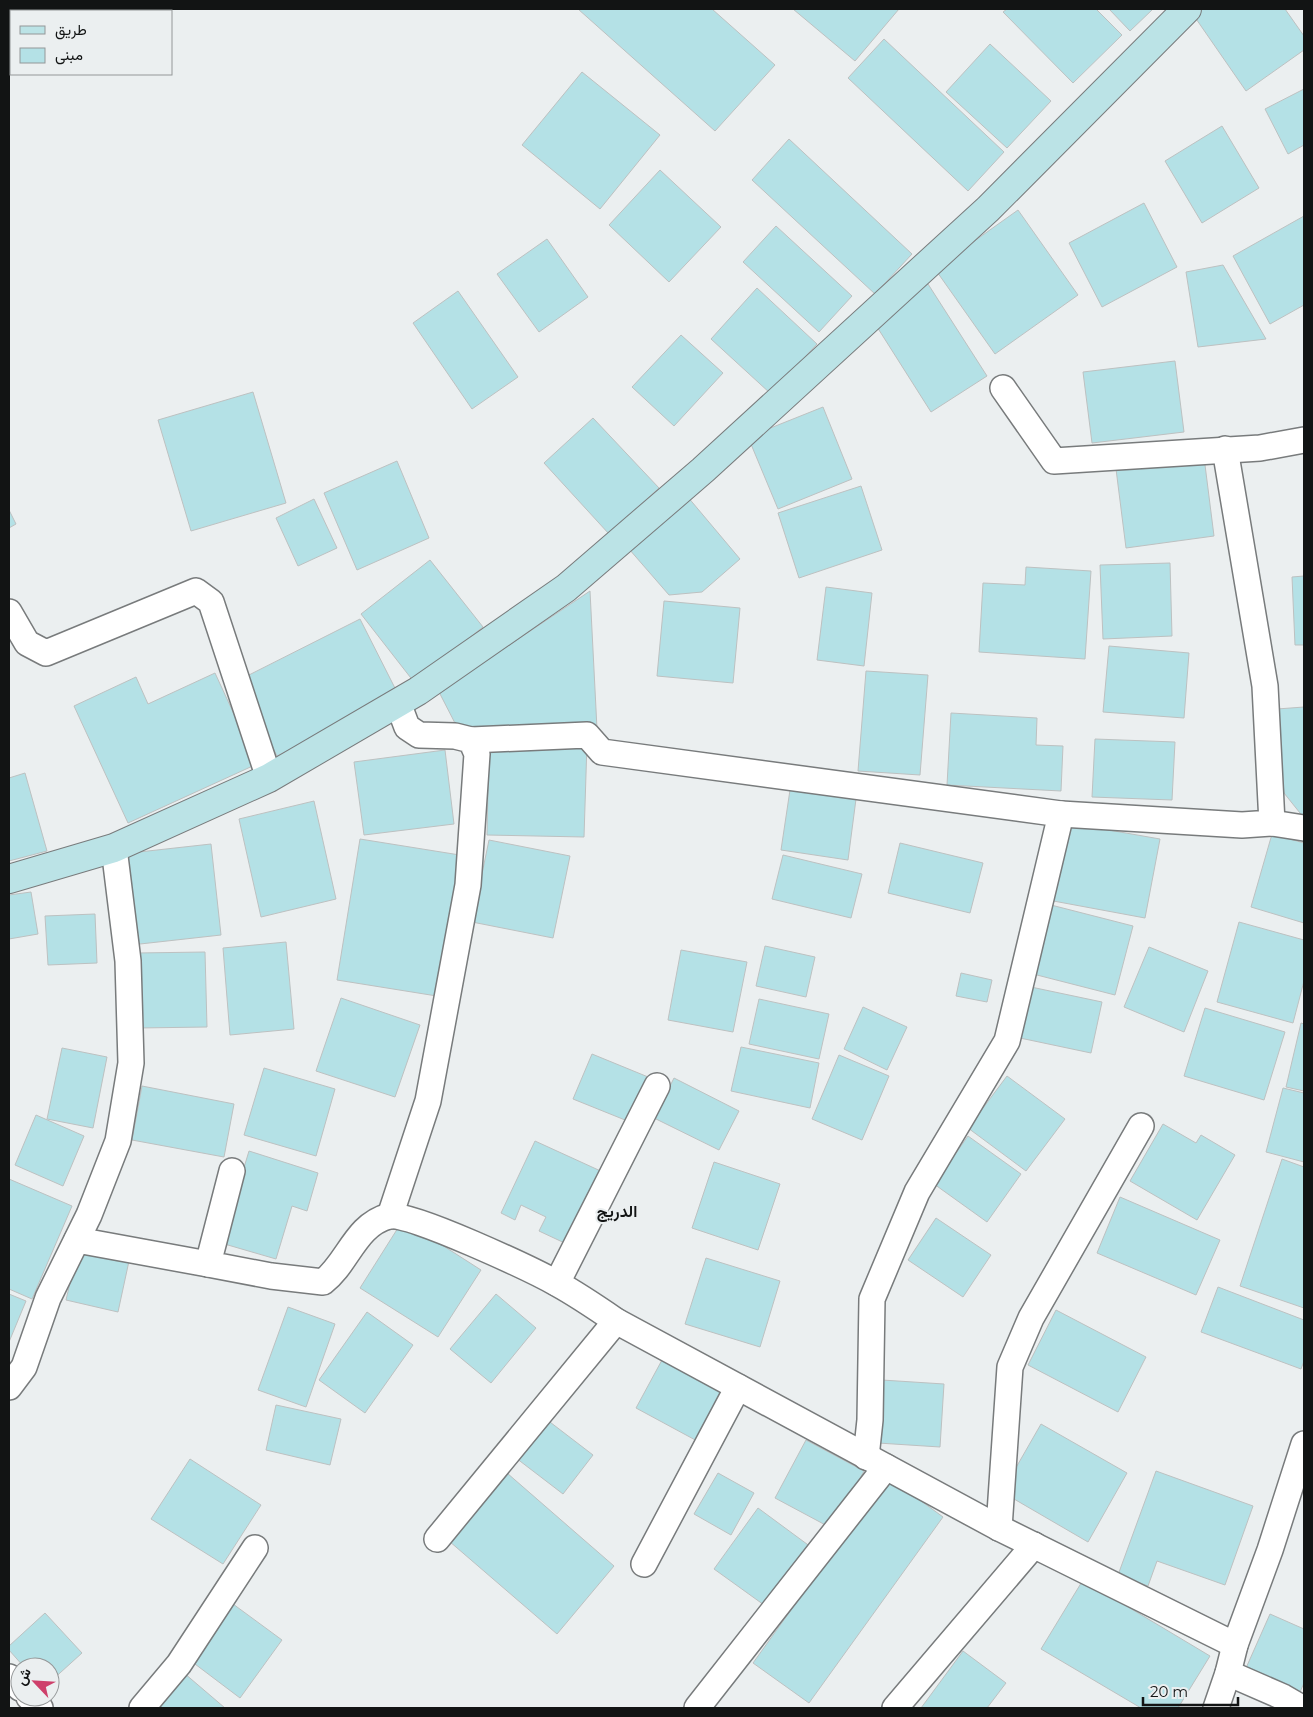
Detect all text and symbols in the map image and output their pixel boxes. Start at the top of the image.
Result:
legend [10,10,172,75]
text: طريق [55,20,87,40]
text: مبنى [55,45,83,65]
district label: الدريج [597,1202,637,1223]
north arrow [10,1657,60,1707]
text: ش [12,1665,35,1688]
scale bar [1143,1674,1238,1706]
text: 20 m [1150,1682,1188,1701]

